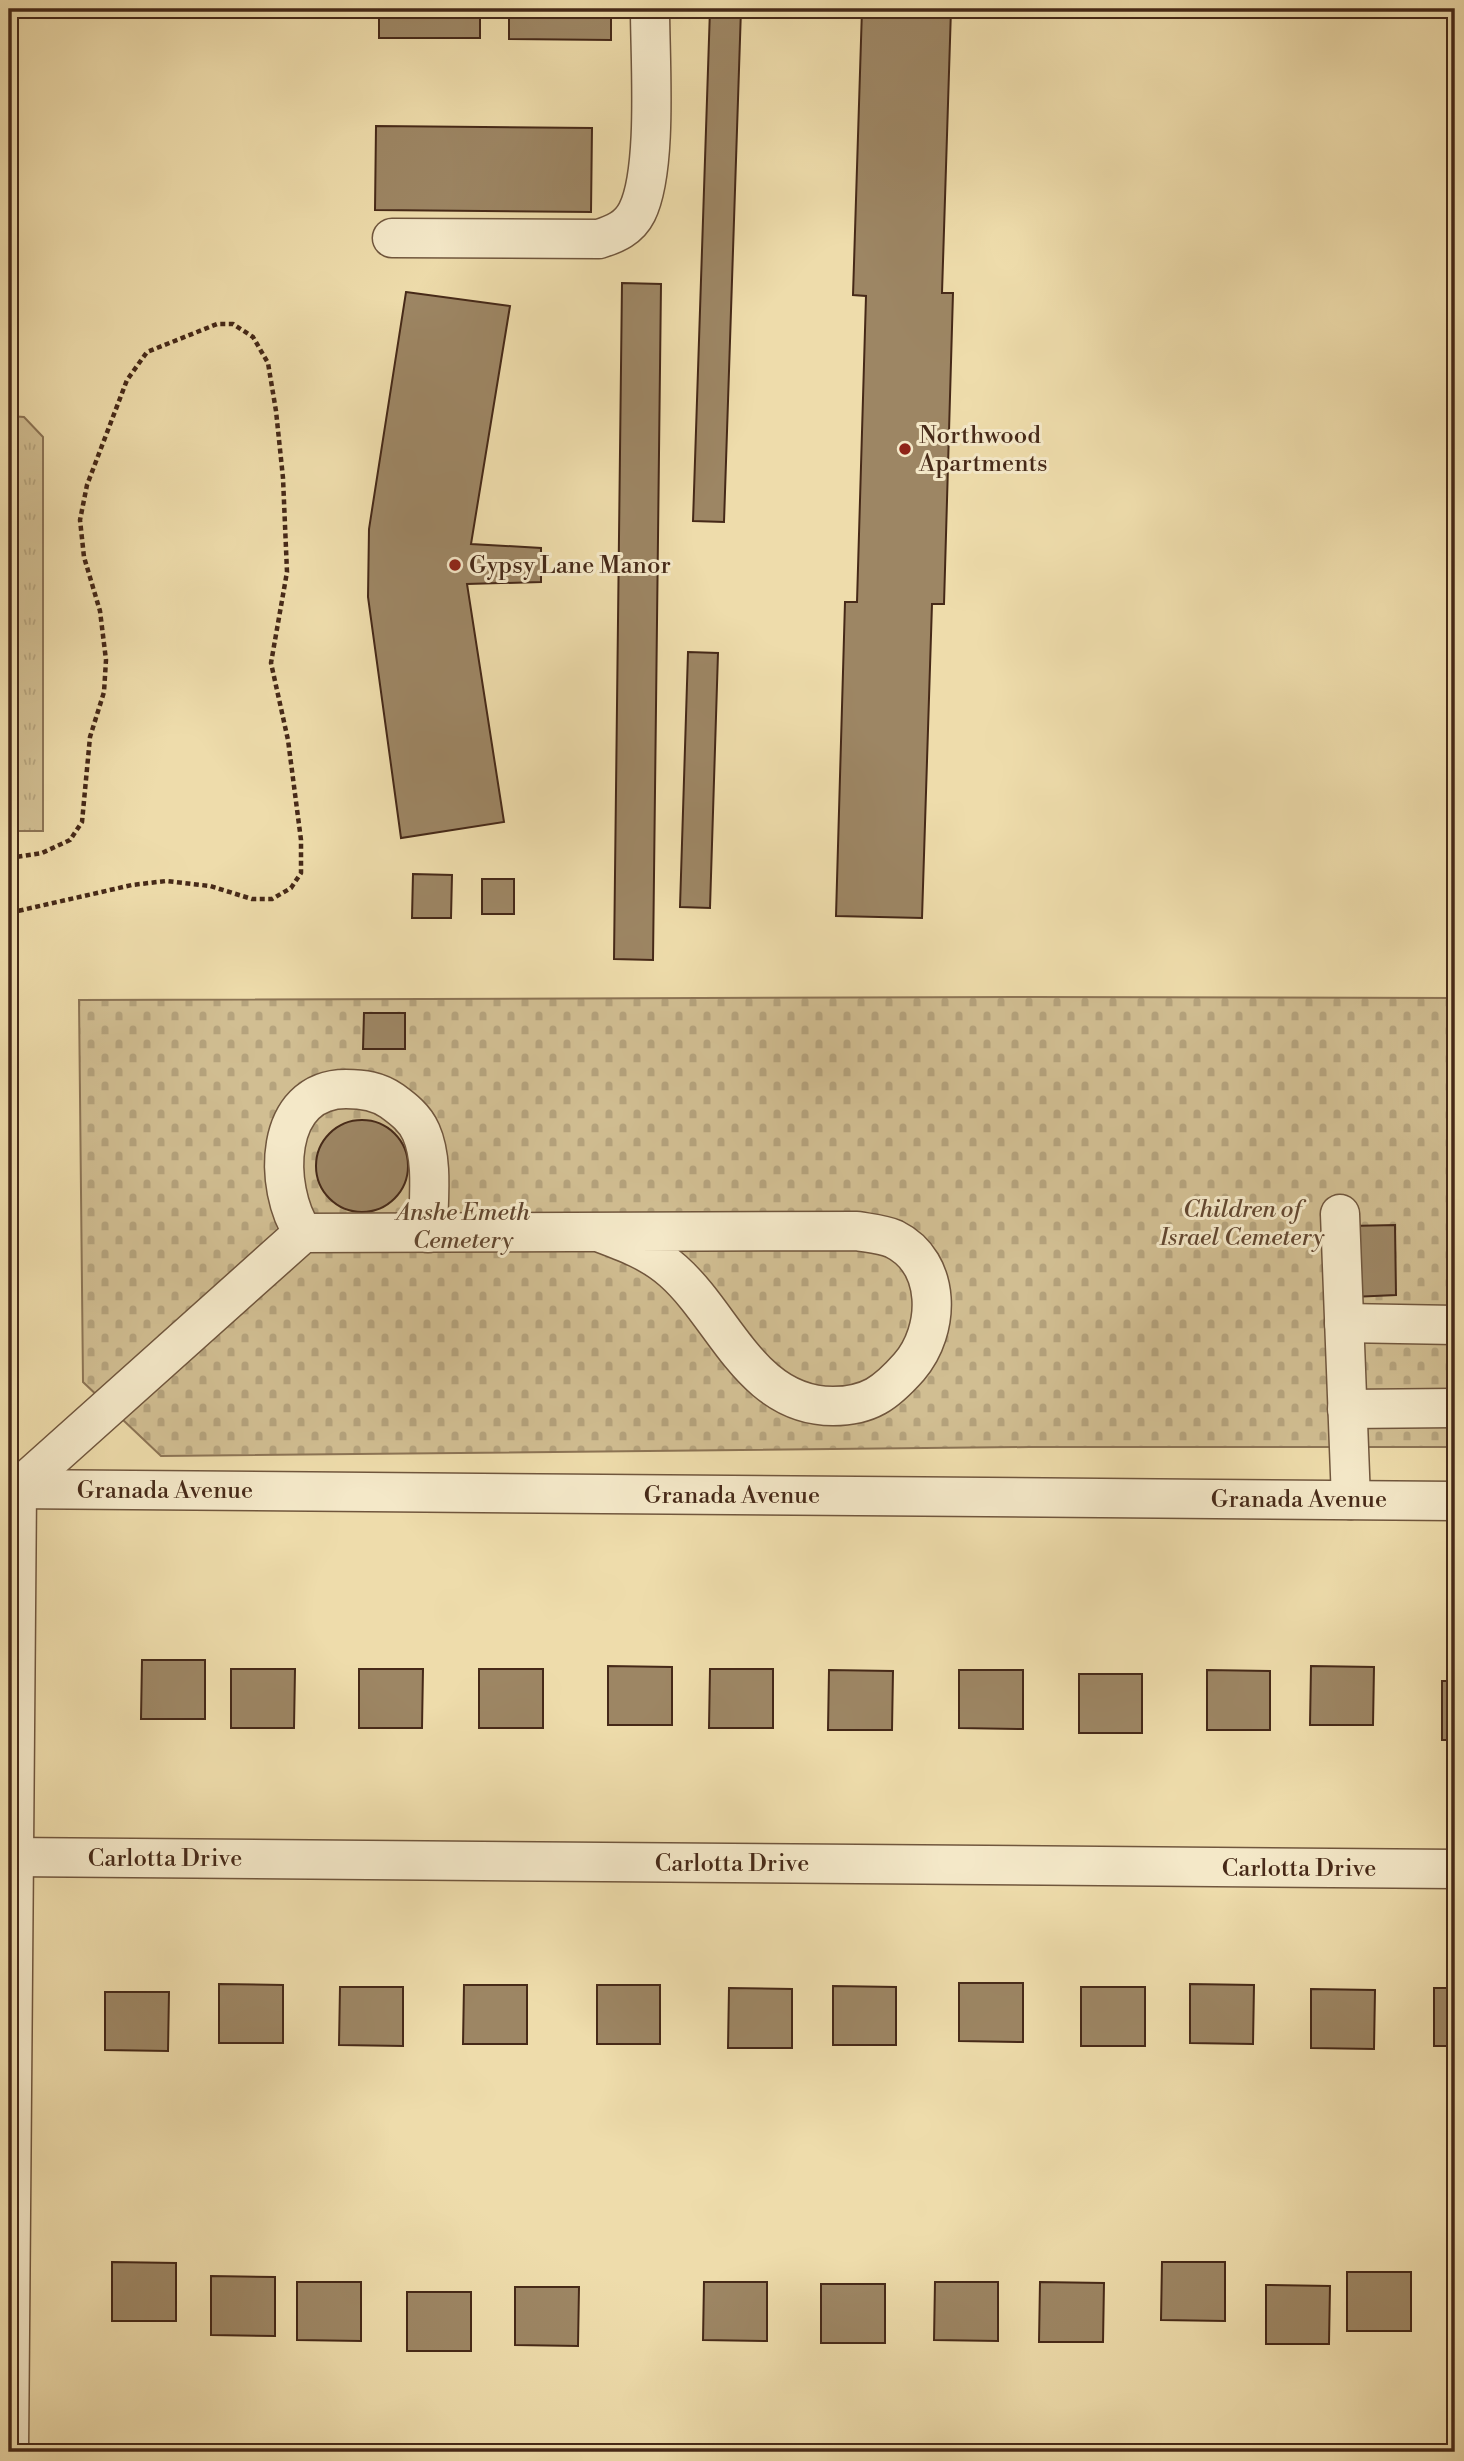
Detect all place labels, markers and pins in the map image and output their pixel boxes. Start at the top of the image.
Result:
place label: Northwood Apartments [918,421,1047,479]
marker: Northwood Apartments [897,441,913,457]
place label: Gypsy Lane Manor [469,551,671,581]
marker: Gypsy Lane Manor [447,557,463,573]

